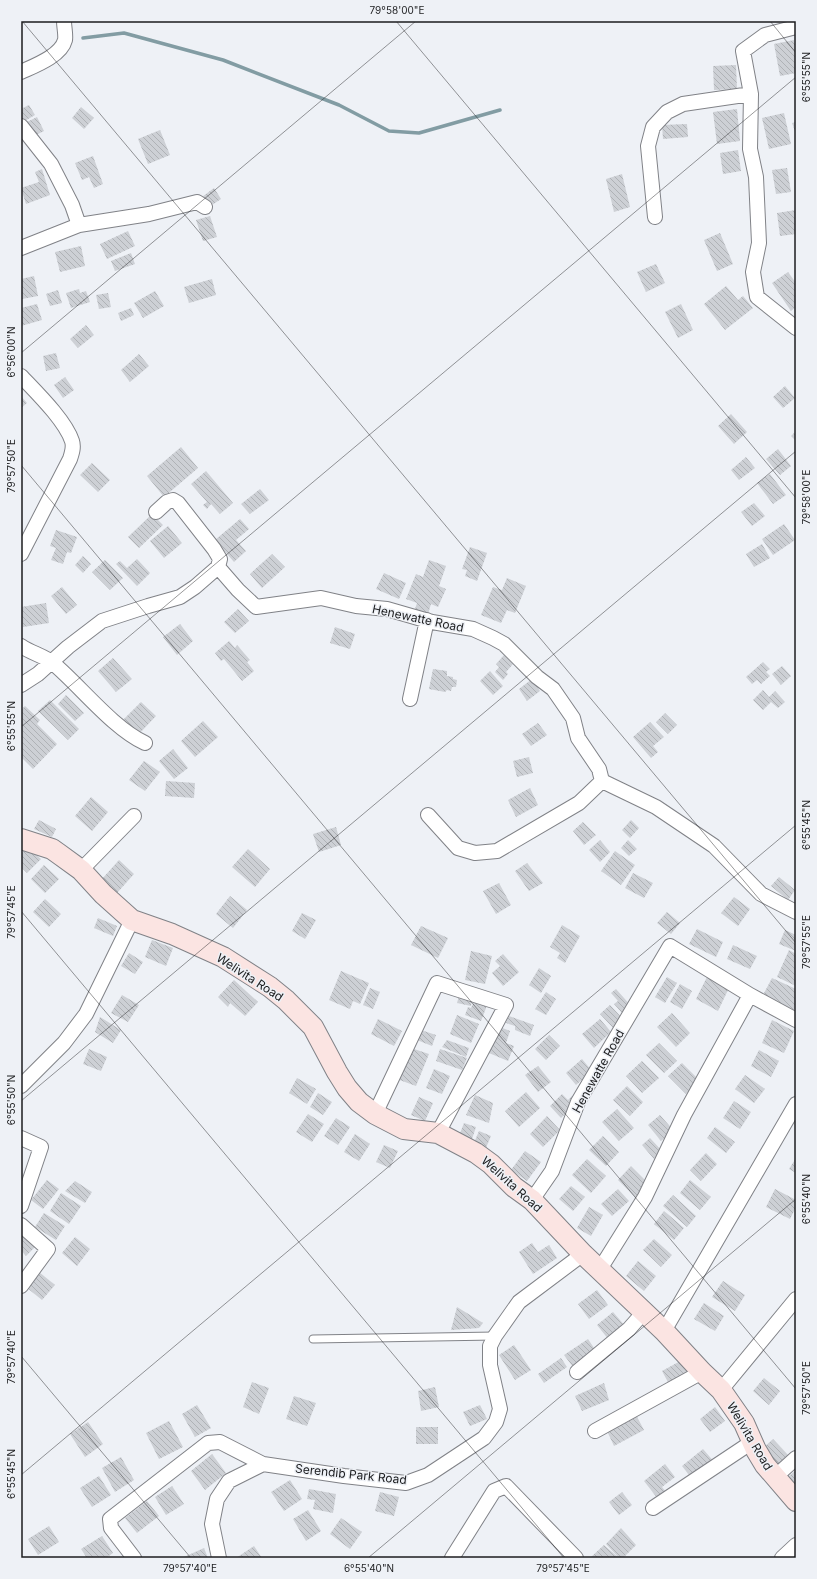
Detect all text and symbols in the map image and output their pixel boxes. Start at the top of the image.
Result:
text: 79°58'00"E [370,4,424,16]
text: 6°55'55"N [800,52,812,102]
text: 6°56'00"N [5,327,17,377]
text: 79°57'50"E [5,439,17,493]
text: 79°58'00"E [800,470,812,524]
street label: Henewatte Road [371,601,465,635]
text: 6°55'55"N [5,701,17,751]
text: 6°55'45"N [800,800,812,850]
text: 79°57'45"E [5,885,17,939]
text: 79°57'55"E [800,915,812,969]
street label: Welivita Road [214,950,286,1004]
street label: Henewatte Road [569,1027,627,1115]
text: 6°55'50"N [5,1075,17,1125]
street label: Welivita Road [478,1153,546,1215]
text: 6°55'40"N [800,1174,812,1224]
text: 79°57'40"E [5,1330,17,1384]
text: 79°57'50"E [800,1361,812,1415]
street label: Welivita Road [724,1399,776,1473]
text: 6°55'45"N [5,1449,17,1499]
street label: Serendib Park Road [294,1461,408,1487]
text: 79°57'40"E [163,1562,217,1574]
text: 6°55'40"N [344,1562,394,1574]
text: 79°57'45"E [536,1562,590,1574]

